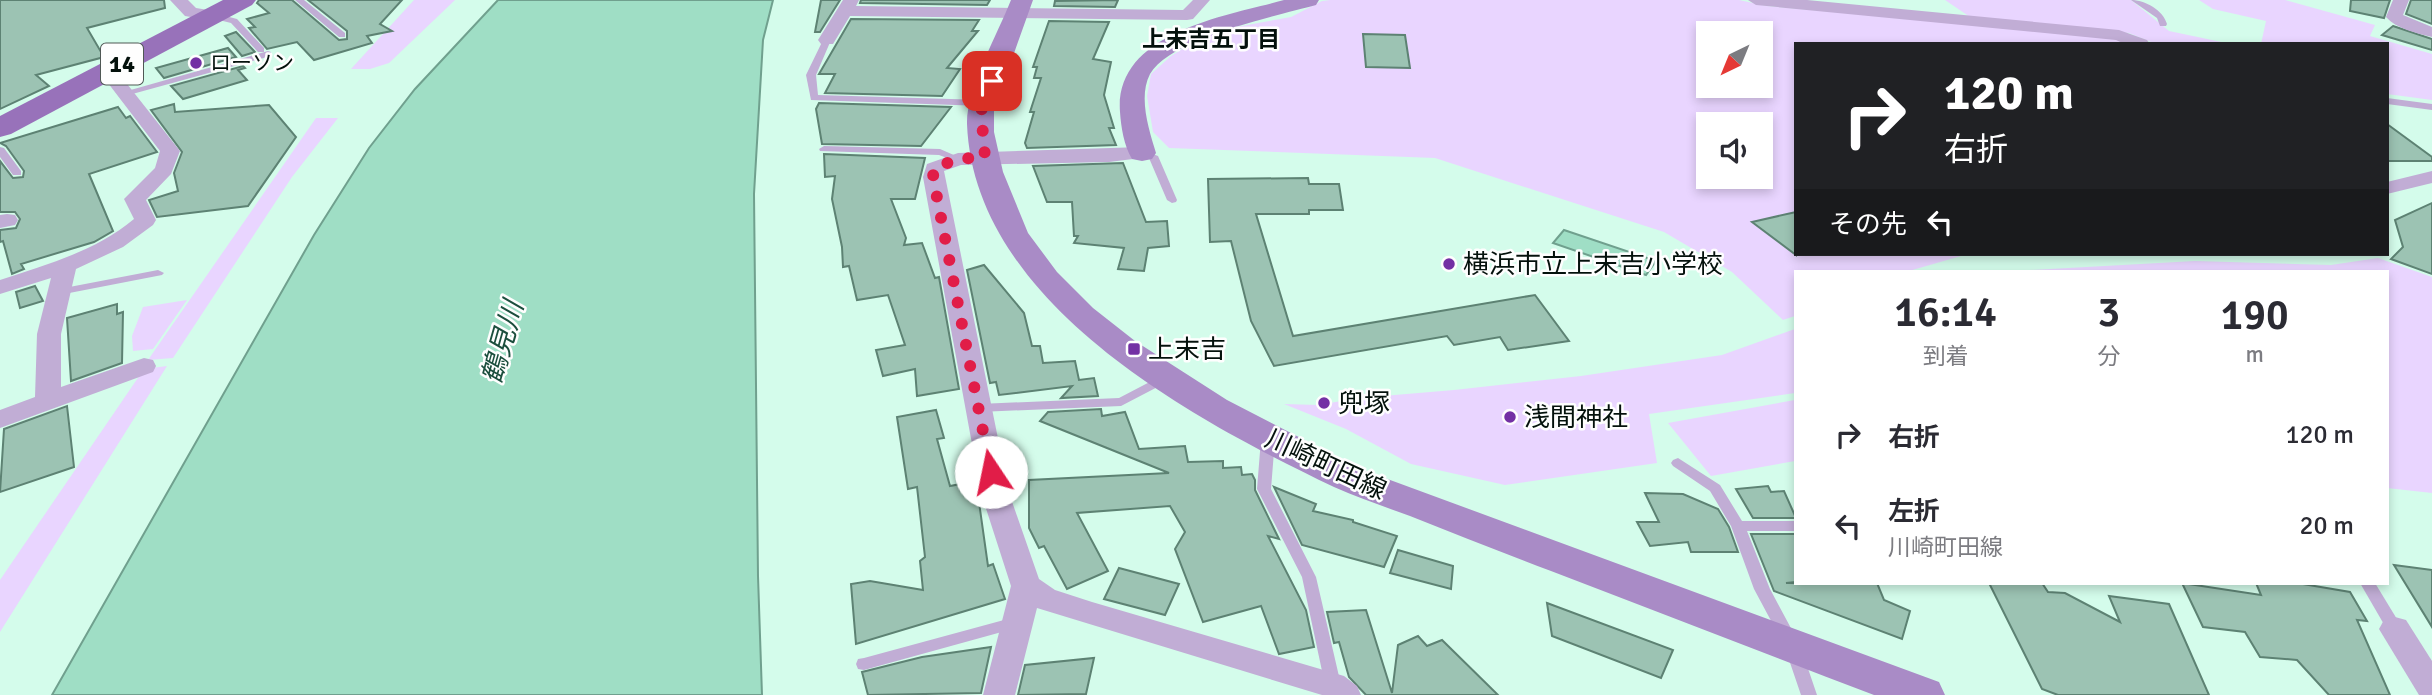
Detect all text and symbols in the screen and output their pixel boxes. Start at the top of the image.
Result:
north arrow [1696,21,1773,98]
map controls [1696,21,1773,189]
district label: 上末吉五丁目 [1142,25,1280,54]
road number: 14 [101,43,143,84]
place label: ローソン [210,50,294,76]
pin [962,51,1022,111]
marker: ローソン [188,55,204,71]
icon: arrive [973,62,1011,100]
text: 120 m [1944,63,2074,123]
icon: right [1829,70,1920,161]
button: sound [1696,112,1773,189]
text: 右折 [1944,130,2008,169]
icon: left [1921,203,1959,241]
text: その先 [1829,209,1907,241]
place label: 横浜市立上末吉小学校 [1463,249,1723,281]
marker: 横浜市立上末吉小学校 [1441,256,1457,272]
text: 16:14 [1894,287,1997,338]
text: 3 [2097,287,2120,338]
text: 190 [2221,290,2289,341]
water label: 鶴見川 [475,294,532,387]
place label: 上末吉 [1148,334,1226,366]
text: m [2245,340,2264,369]
marker: 上末吉 [1126,341,1142,357]
text: 到着 [1923,342,1969,371]
text: 分 [2097,342,2120,371]
place label: 兜塚 [1338,388,1390,420]
marker: 兜塚 [1316,395,1332,411]
place label: 浅間神社 [1524,402,1628,434]
marker: 浅間神社 [1502,409,1518,425]
icon: right [1829,416,1867,454]
text: 120 m [2285,419,2354,451]
text: 右折 [1888,422,1940,454]
street label: 川崎町田線 [1260,423,1391,507]
position arrow [954,435,1028,509]
text: 左折 [1888,496,1940,528]
icon: left [1829,507,1867,545]
text: 20 m [2299,510,2354,542]
text: 川崎町田線 [1888,533,2003,562]

